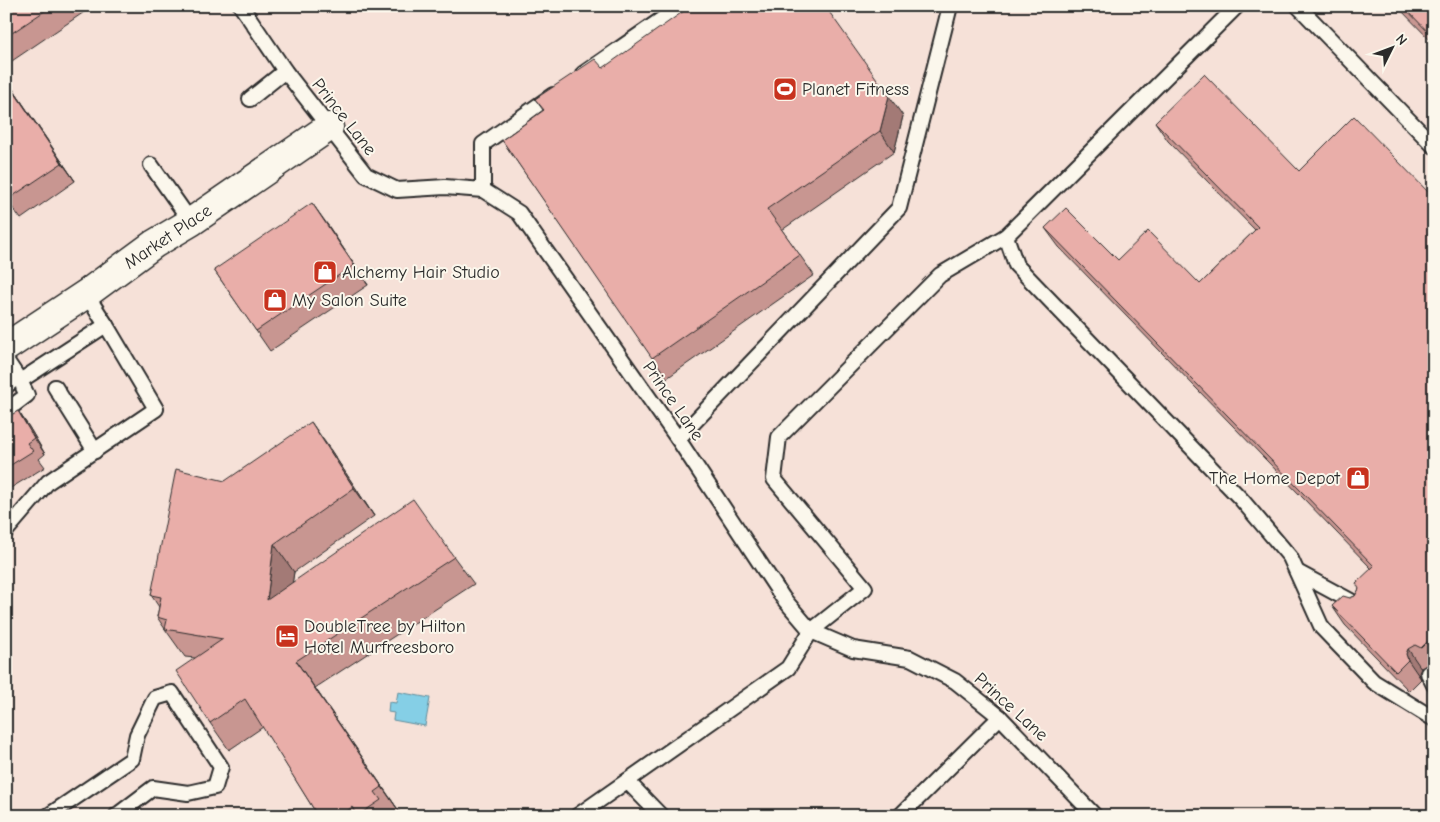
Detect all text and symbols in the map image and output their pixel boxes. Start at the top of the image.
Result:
north arrow [1368,22,1418,72]
text: N [1392,31,1411,49]
street label: Prince Lane [307,74,381,160]
sports icon: Planet Fitness [772,76,798,102]
place label: Planet Fitness [802,79,909,100]
street label: Market Place [120,200,216,274]
shop icon: Alchemy Hair Studio [312,259,338,285]
place label: Alchemy Hair Studio [342,262,500,283]
shop icon: My Salon Suite [262,287,288,313]
place label: My Salon Suite [292,290,407,311]
street label: Prince Lane [638,357,708,445]
shop icon: The Home Depot [1345,465,1371,491]
place label: The Home Depot [1209,468,1341,489]
place label: DoubleTree by Hilton Hotel Murfreesboro [304,616,466,658]
hotel icon: DoubleTree by Hilton Hotel Murfreesboro [274,623,300,649]
street label: Prince Lane [970,668,1052,746]

